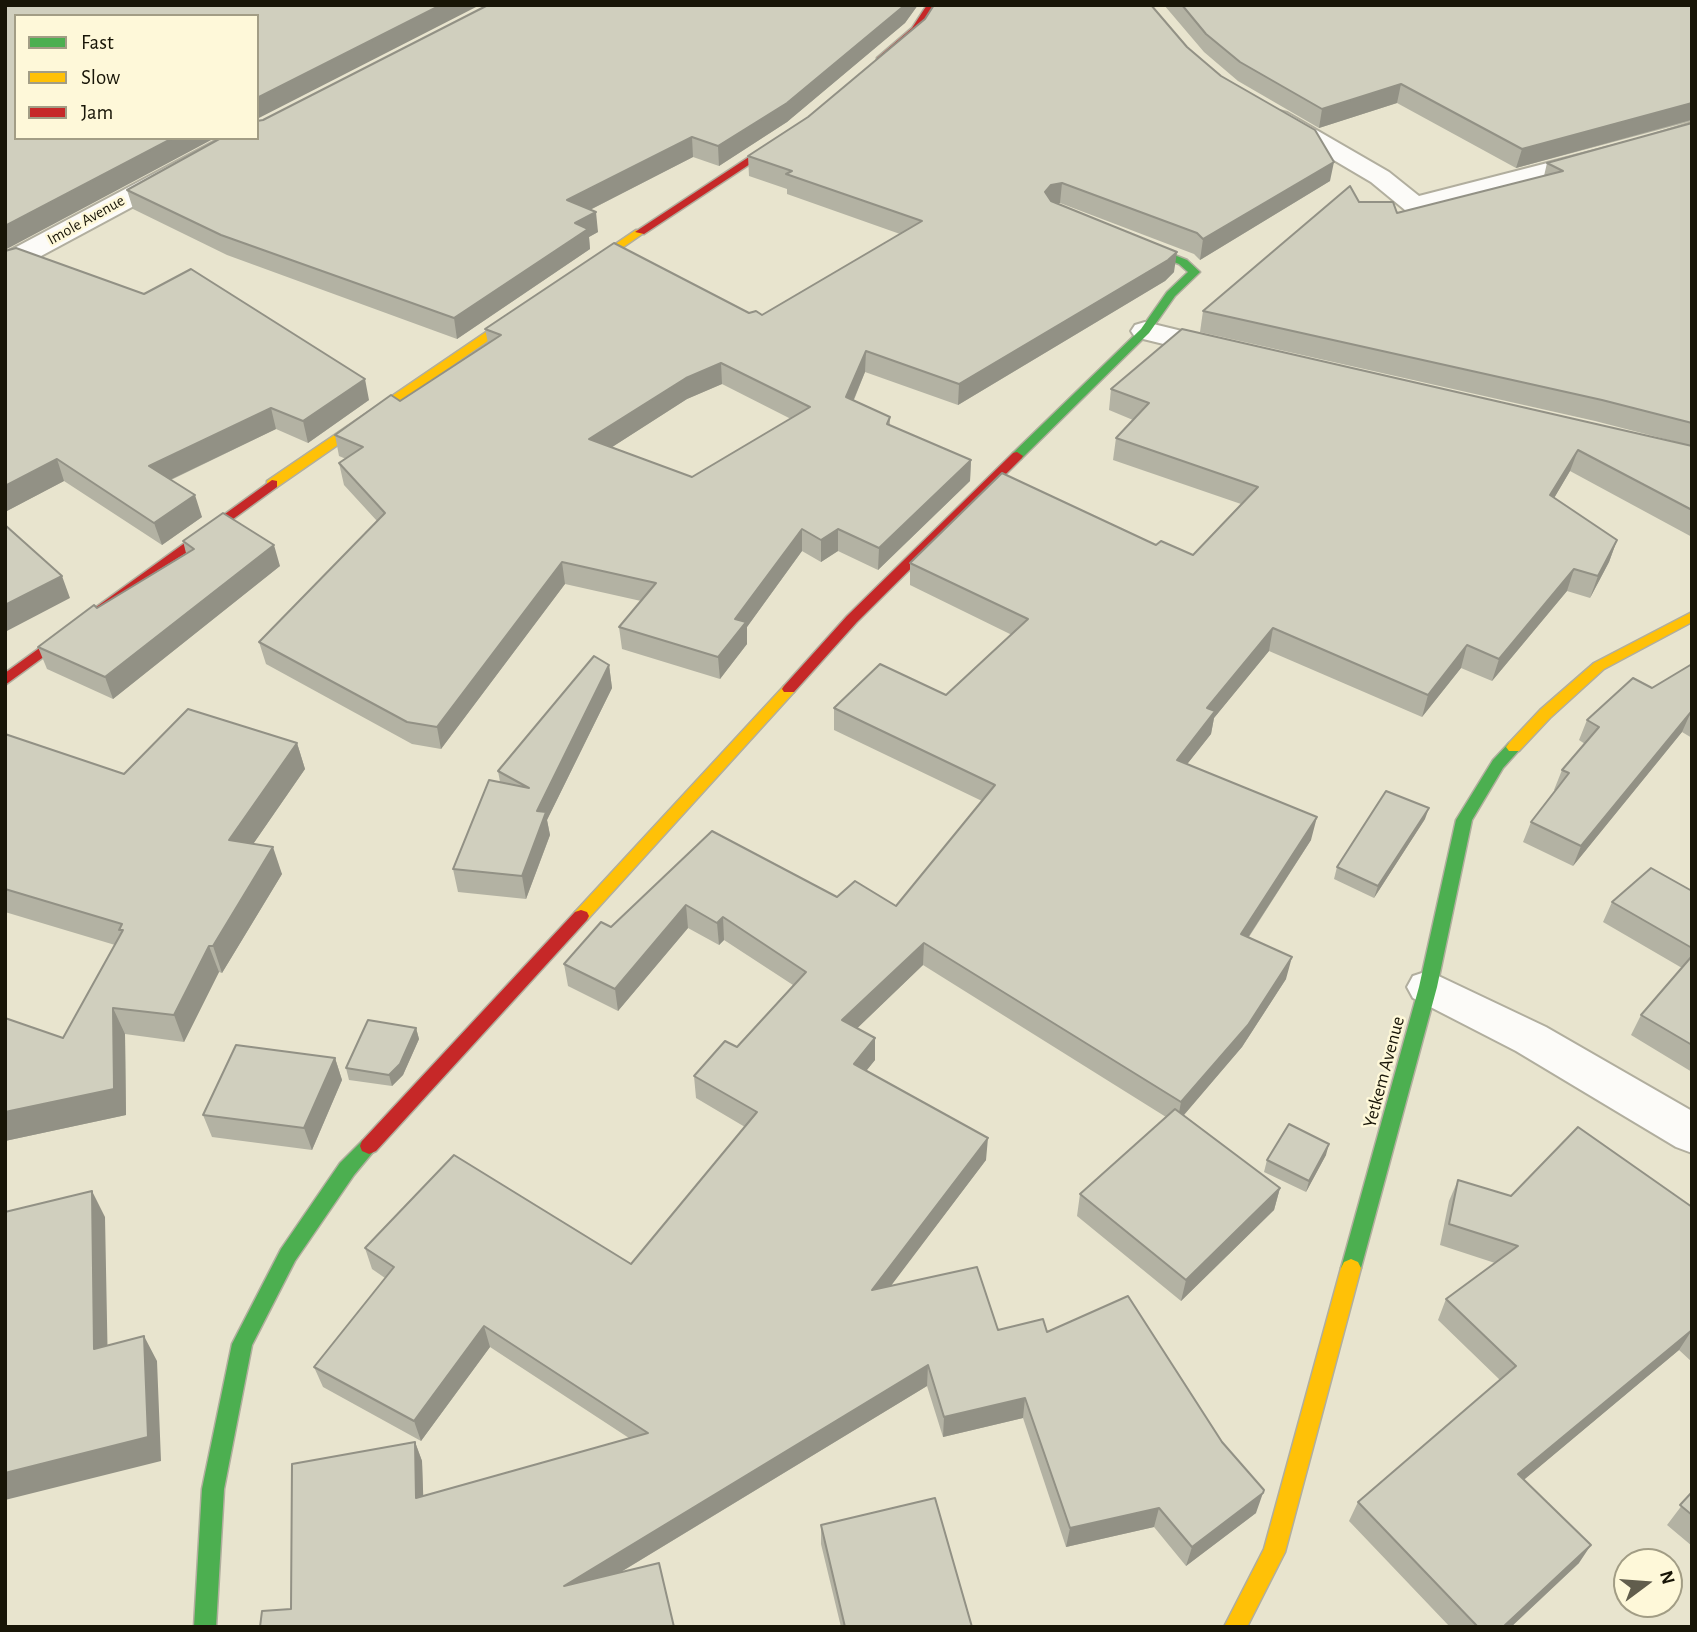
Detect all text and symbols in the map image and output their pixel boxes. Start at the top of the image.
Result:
legend [14,14,259,140]
text: Fast [81,32,114,53]
text: Slow [81,67,120,88]
text: Jam [81,102,113,123]
street label: Imole Avenue [44,191,128,249]
street label: Yetkem Avenue [1358,1014,1410,1130]
north arrow [1613,1548,1683,1618]
text: N [1656,1569,1678,1587]

